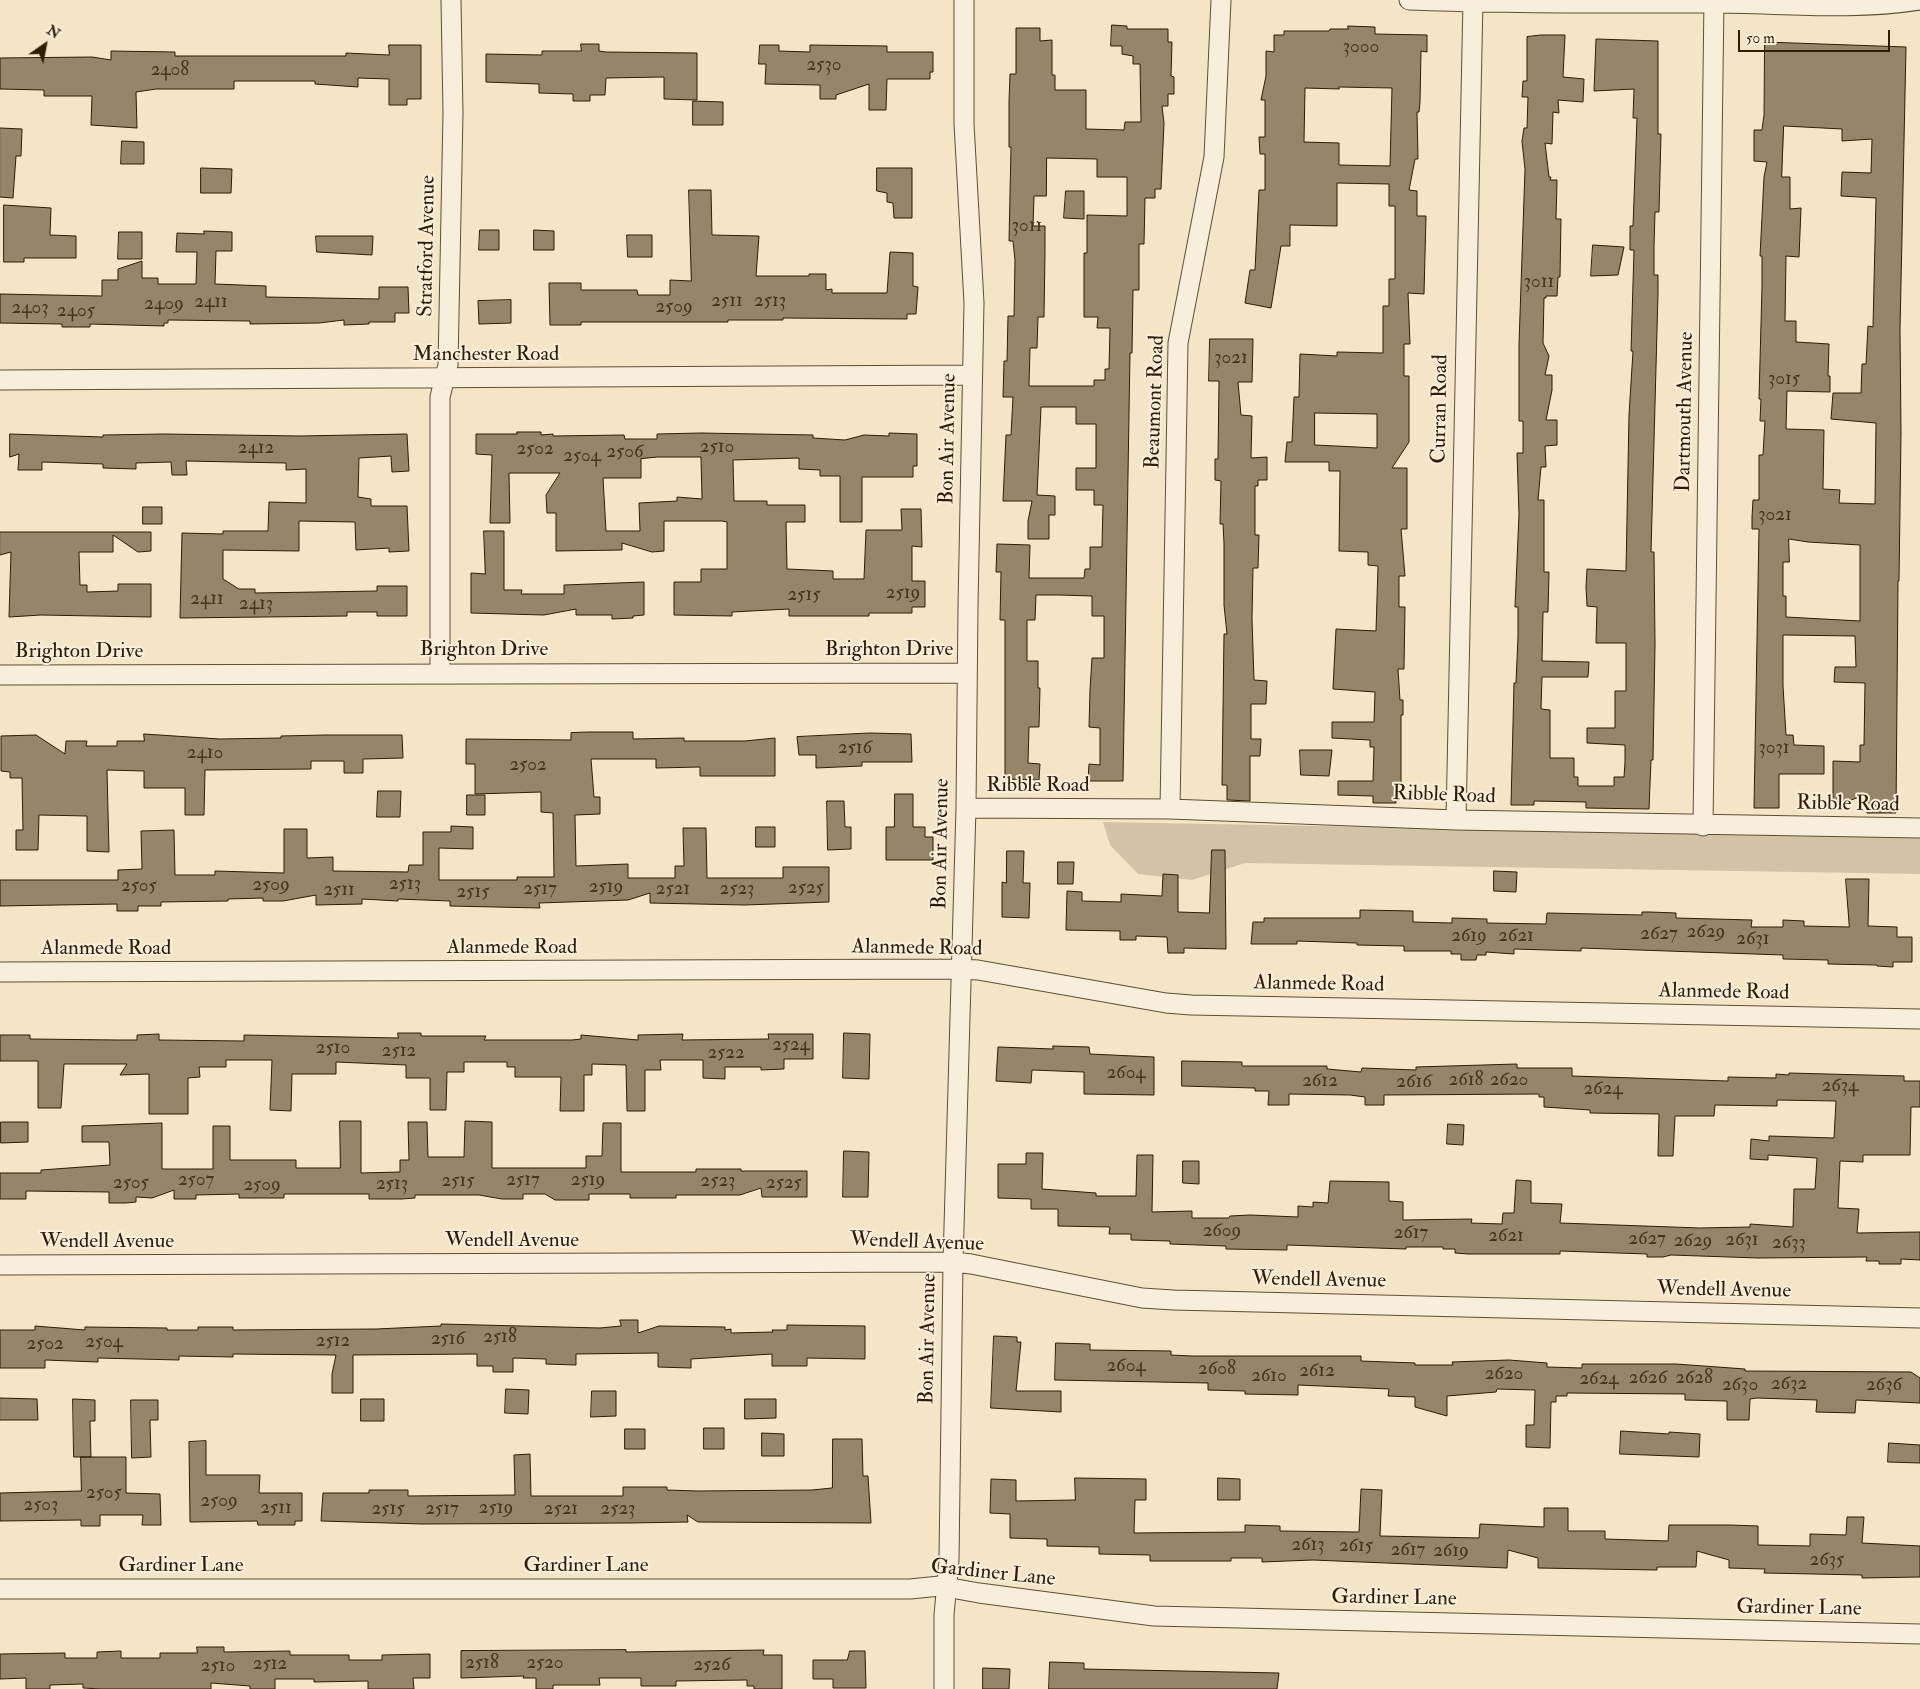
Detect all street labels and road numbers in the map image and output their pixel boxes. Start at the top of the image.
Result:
street label: Stratford Avenue [414,175,442,317]
street label: Dartmouth Avenue [1672,332,1700,492]
street label: Beaumont Road [1141,335,1171,469]
street label: Manchester Road [413,342,559,368]
street label: Curran Road [1427,354,1455,464]
street label: Bon Air Avenue [935,373,963,505]
street label: Brighton Drive [420,637,548,663]
street label: Brighton Drive [825,637,953,663]
street label: Brighton Drive [15,639,143,665]
street label: Ribble Road [986,773,1090,799]
street label: Bon Air Avenue [928,778,956,910]
street label: Ribble Road [1392,782,1496,810]
street label: Ribble Road [1796,791,1900,819]
street label: Alanmede Road [447,935,577,961]
street label: Alanmede Road [851,935,983,963]
street label: Alanmede Road [41,936,171,962]
street label: Alanmede Road [1253,971,1385,999]
street label: Alanmede Road [1658,979,1790,1007]
street label: Wendell Avenue [445,1228,579,1254]
street label: Wendell Avenue [850,1228,984,1258]
street label: Wendell Avenue [40,1229,174,1255]
street label: Wendell Avenue [1252,1267,1386,1295]
street label: Bon Air Avenue [915,1273,943,1405]
street label: Wendell Avenue [1657,1277,1791,1305]
street label: Gardiner Lane [118,1553,244,1579]
street label: Gardiner Lane [523,1553,649,1579]
street label: Gardiner Lane [929,1555,1057,1593]
street label: Gardiner Lane [1331,1585,1457,1613]
street label: Gardiner Lane [1736,1595,1862,1623]

